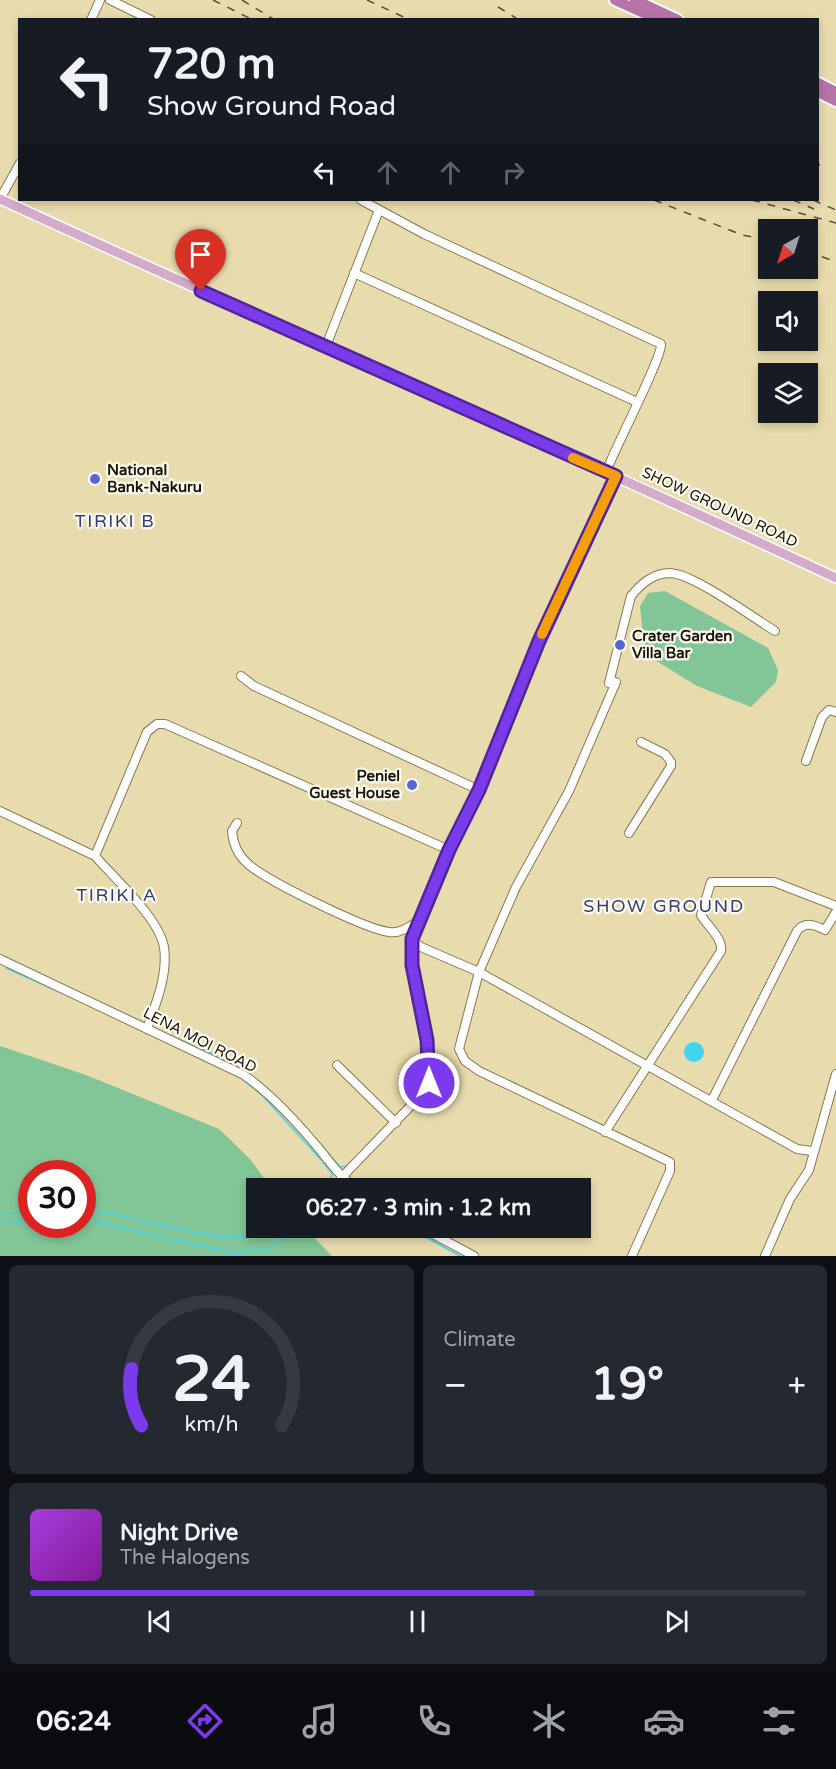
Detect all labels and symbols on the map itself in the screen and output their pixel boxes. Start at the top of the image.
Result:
north arrow [758,219,818,279]
pin [175,229,226,291]
place label: National Bank-Nakuru [107,461,202,496]
street label: SHOW GROUND ROAD [639,463,801,551]
marker: National Bank-Nakuru [88,472,102,486]
district label: TIRIKI B [75,510,155,532]
place label: Crater Garden Villa Bar [632,627,732,662]
marker: Crater Garden Villa Bar [613,638,627,652]
place label: Peniel Guest House [309,767,401,802]
marker: Peniel Guest House [405,778,419,792]
district label: TIRIKI A [76,884,158,906]
district label: SHOW GROUND [583,895,745,917]
street label: LENA MOI ROAD [140,1004,260,1076]
position arrow [397,1051,461,1115]
speed limit sign: 30 [18,1160,96,1238]

